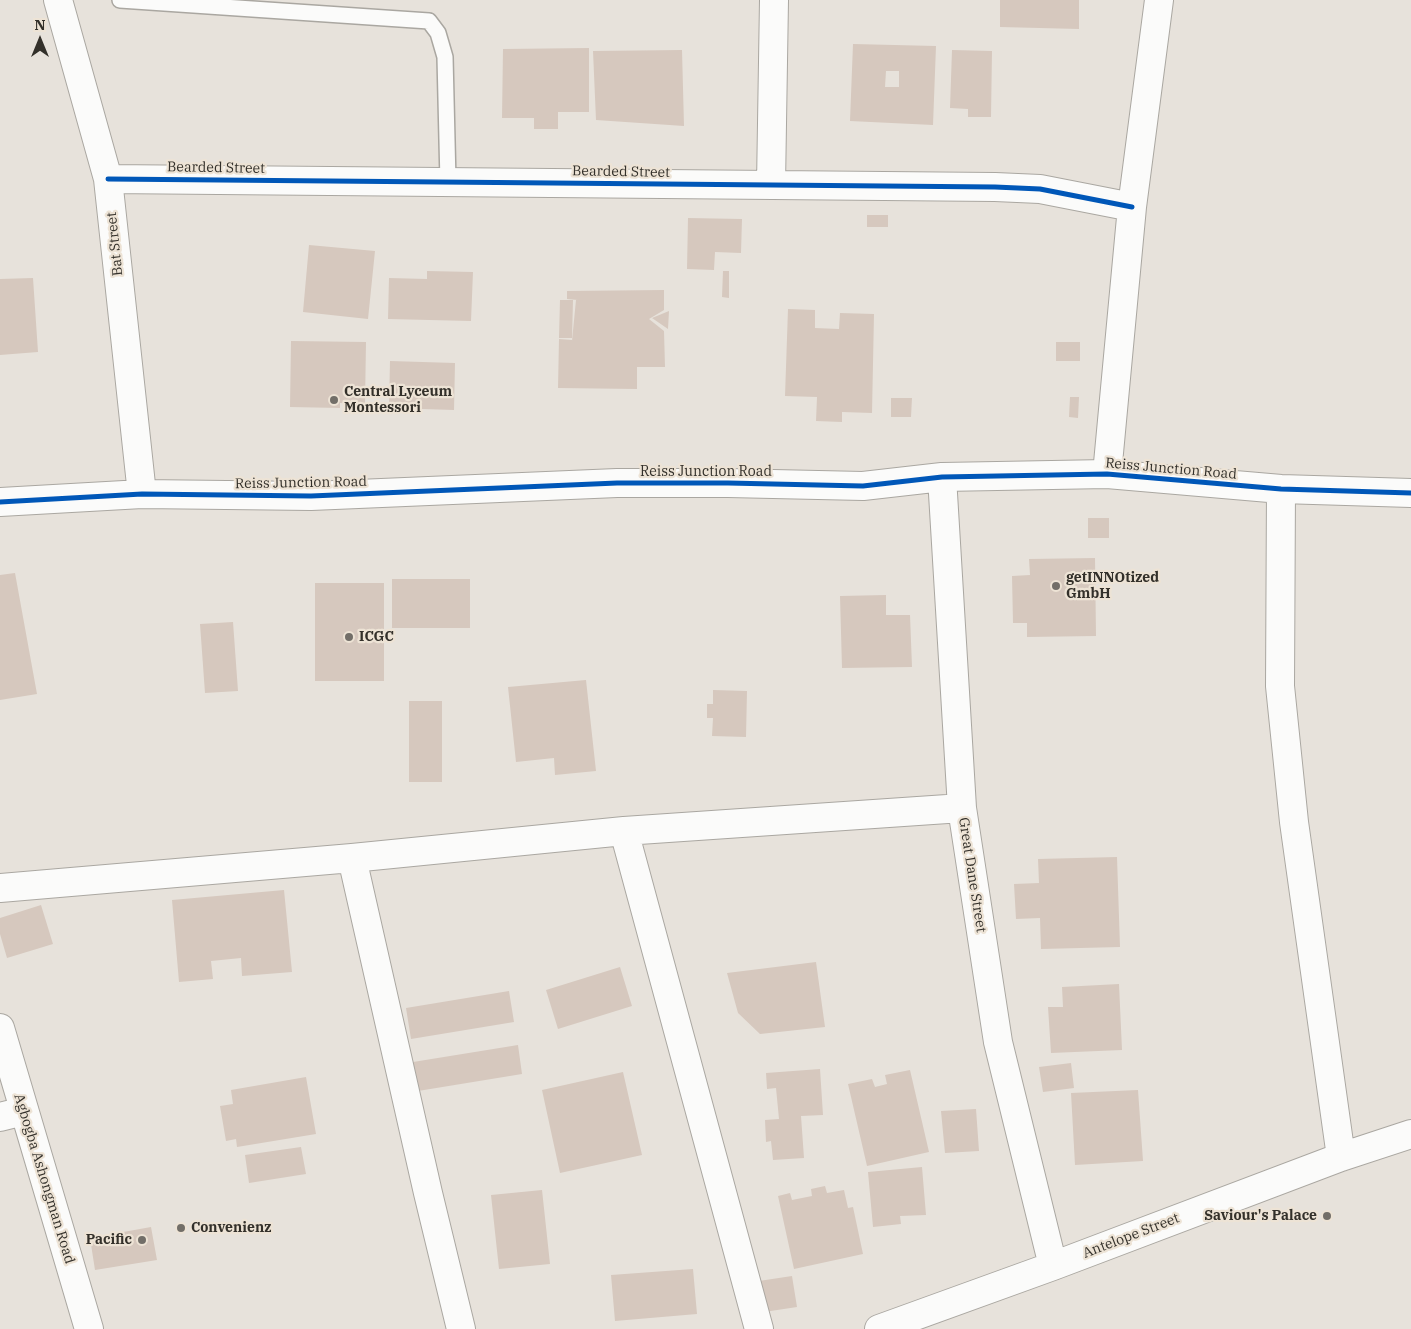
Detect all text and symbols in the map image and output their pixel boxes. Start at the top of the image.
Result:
north arrow [15,15,65,65]
text: N [34,16,46,34]
street label: Bearded Street [167,159,265,177]
street label: Bearded Street [572,163,670,181]
street label: Bat Street [103,211,127,277]
place label: Central Lyceum Montessori [344,384,452,417]
marker: Central Lyceum Montessori [328,394,340,406]
street label: Reiss Junction Road [1105,455,1237,483]
street label: Reiss Junction Road [640,464,772,480]
street label: Reiss Junction Road [235,473,367,493]
place label: getINNOtized GmbH [1066,570,1159,602]
marker: getINNOtized GmbH [1050,580,1062,592]
place label: ICGC [359,629,394,645]
marker: ICGC [343,631,355,643]
street label: Great Dane Street [955,816,989,934]
street label: Agbogba Ashongman Road [10,1092,78,1266]
place label: Saviour's Palace [1204,1208,1317,1224]
street label: Antelope Street [1080,1210,1182,1262]
marker: Saviour's Palace [1321,1210,1333,1222]
place label: Convenienz [191,1220,271,1236]
marker: Convenienz [175,1222,187,1234]
place label: Pacific [86,1232,132,1248]
marker: Pacific [136,1234,148,1246]

